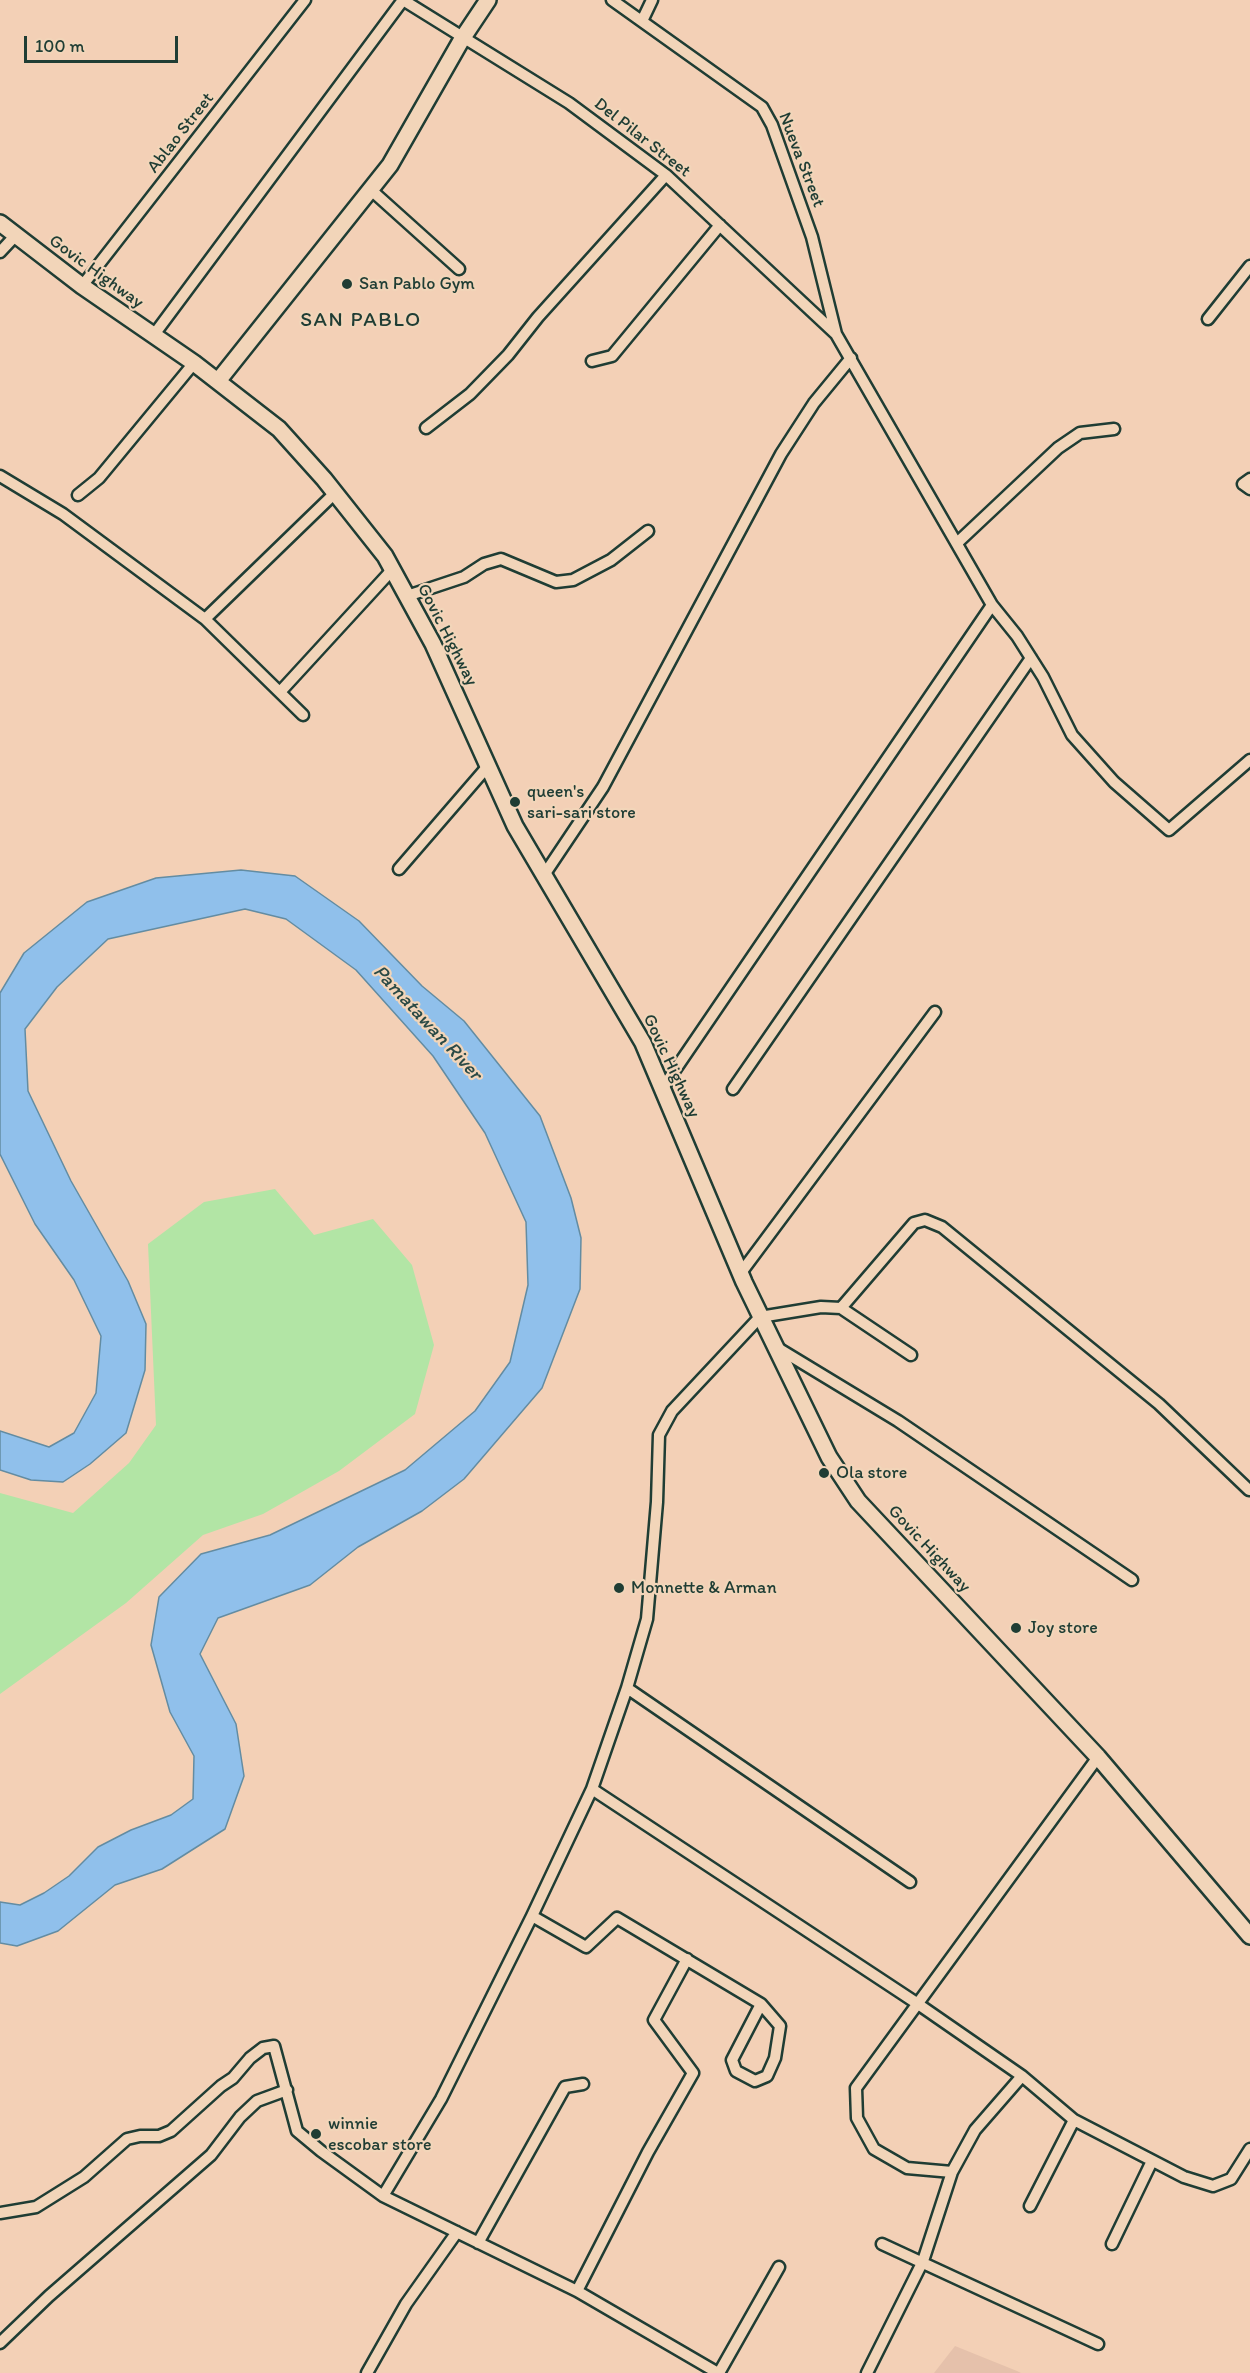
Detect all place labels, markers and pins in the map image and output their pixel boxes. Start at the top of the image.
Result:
place label: San Pablo Gym [359,273,475,295]
marker: San Pablo Gym [340,277,354,291]
place label: queen's sari-sari store [527,781,636,824]
marker: queen's sari-sari store [508,795,522,809]
place label: Ola store [836,1462,907,1484]
marker: Ola store [817,1466,831,1480]
place label: Monnette & Arman [631,1577,777,1599]
marker: Monnette & Arman [612,1581,626,1595]
place label: Joy store [1028,1617,1098,1639]
marker: Joy store [1009,1621,1023,1635]
place label: winnie escobar store [328,2113,432,2156]
marker: winnie escobar store [309,2127,323,2141]

